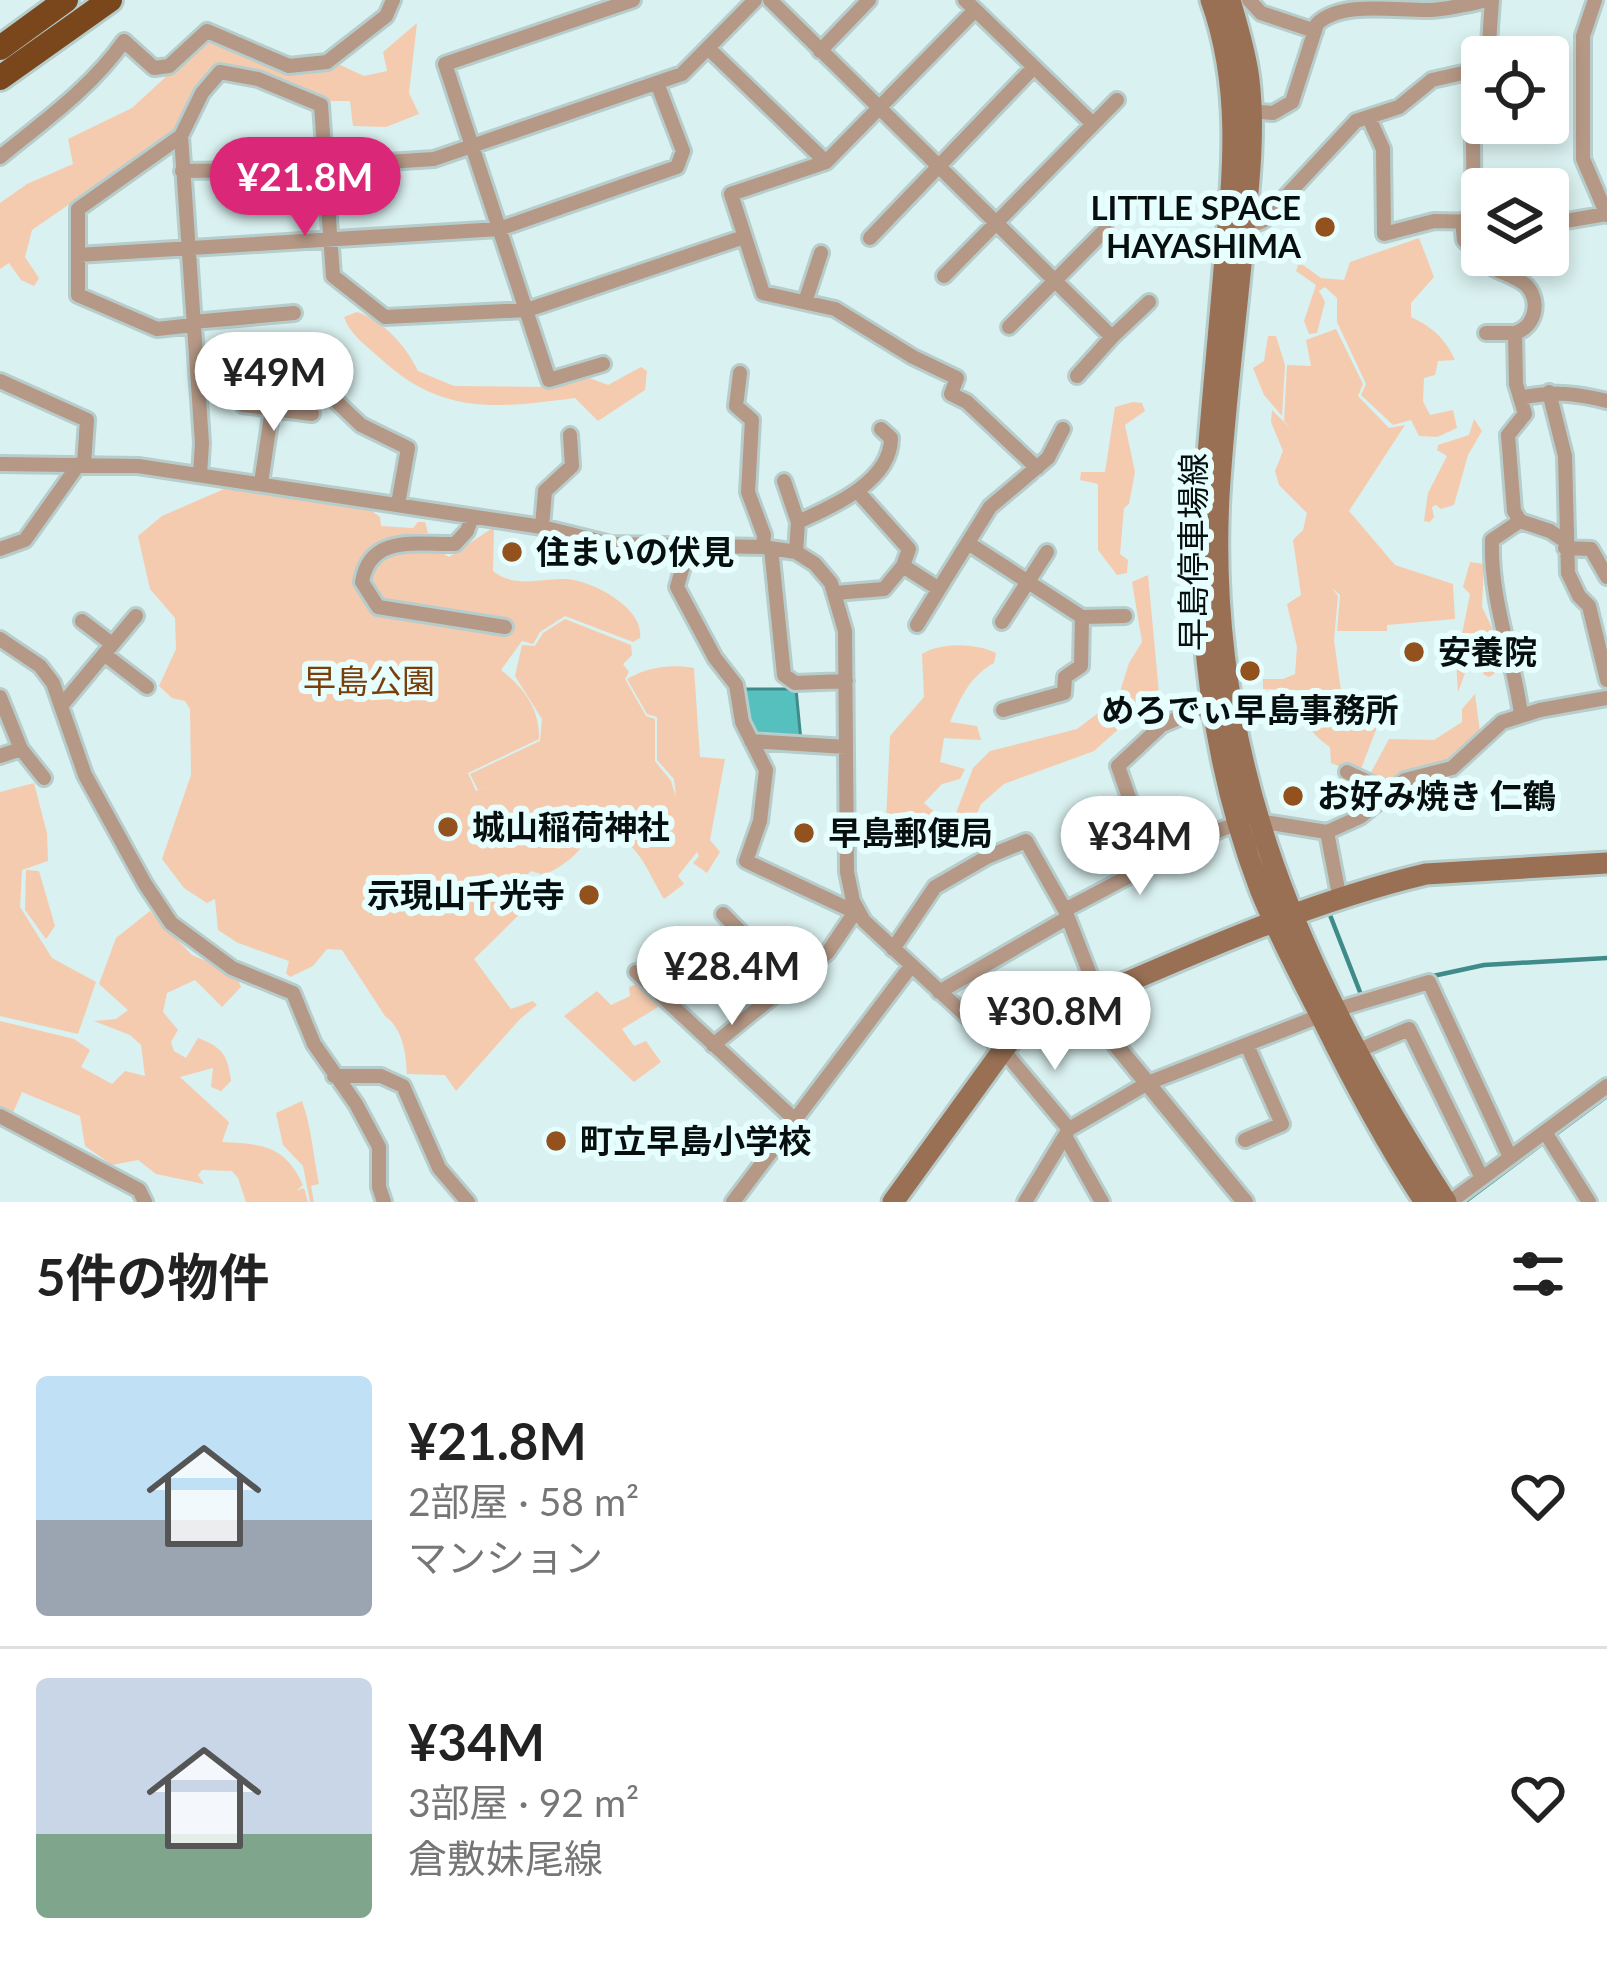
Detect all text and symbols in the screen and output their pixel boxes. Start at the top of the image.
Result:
map controls [1461,36,1569,276]
button: locate [1461,36,1569,144]
pin: ¥21.8M [207,137,403,239]
text: ¥21.8M [237,153,373,199]
button: layers [1461,168,1569,276]
place label: LITTLE SPACE HAYASHIMA [1090,187,1302,265]
marker: LITTLE SPACE HAYASHIMA [1312,214,1338,240]
pin: ¥49M [203,332,345,434]
text: ¥49M [222,348,326,394]
street label: 早島停車場線 [1172,453,1212,651]
place label: 住まいの伏見 [536,531,734,571]
marker: 住まいの伏見 [499,539,525,565]
place label: 安養院 [1438,631,1537,671]
marker: 安養院 [1401,639,1427,665]
marker: めろでぃ早島事務所 [1237,658,1263,684]
park label: 早島公園 [303,660,435,700]
place label: めろでぃ早島事務所 [1102,689,1399,729]
place label: お好み焼き 仁鶴 [1317,775,1556,815]
marker: お好み焼き 仁鶴 [1280,783,1306,809]
pin: ¥34M [1069,796,1211,898]
place label: 城山稲荷神社 [472,806,670,846]
place label: 早島郵便局 [828,812,993,852]
text: ¥34M [1088,812,1192,858]
marker: 城山稲荷神社 [435,814,461,840]
marker: 早島郵便局 [791,820,817,846]
place label: 示現山千光寺 [367,874,565,914]
marker: 示現山千光寺 [576,882,602,908]
pin: ¥28.4M [634,926,830,1028]
text: ¥28.4M [664,942,800,988]
pin: ¥30.8M [957,971,1153,1073]
text: ¥30.8M [987,987,1123,1033]
place label: 町立早島小学校 [580,1120,811,1160]
marker: 町立早島小学校 [543,1128,569,1154]
icon: filters [1505,1241,1571,1307]
text: 5件の物件 [36,1246,270,1307]
text: ¥21.8M [408,1410,587,1471]
icon: home [132,1424,276,1568]
icon: heart [1505,1463,1571,1529]
text: 2部屋 · 58 m² [408,1478,639,1524]
text: マンション [408,1534,603,1580]
text: ¥34M [408,1711,545,1772]
icon: home [132,1726,276,1870]
icon: heart [1505,1765,1571,1831]
text: 3部屋 · 92 m² [408,1779,639,1825]
text: 倉敷妹尾線 [408,1835,603,1881]

